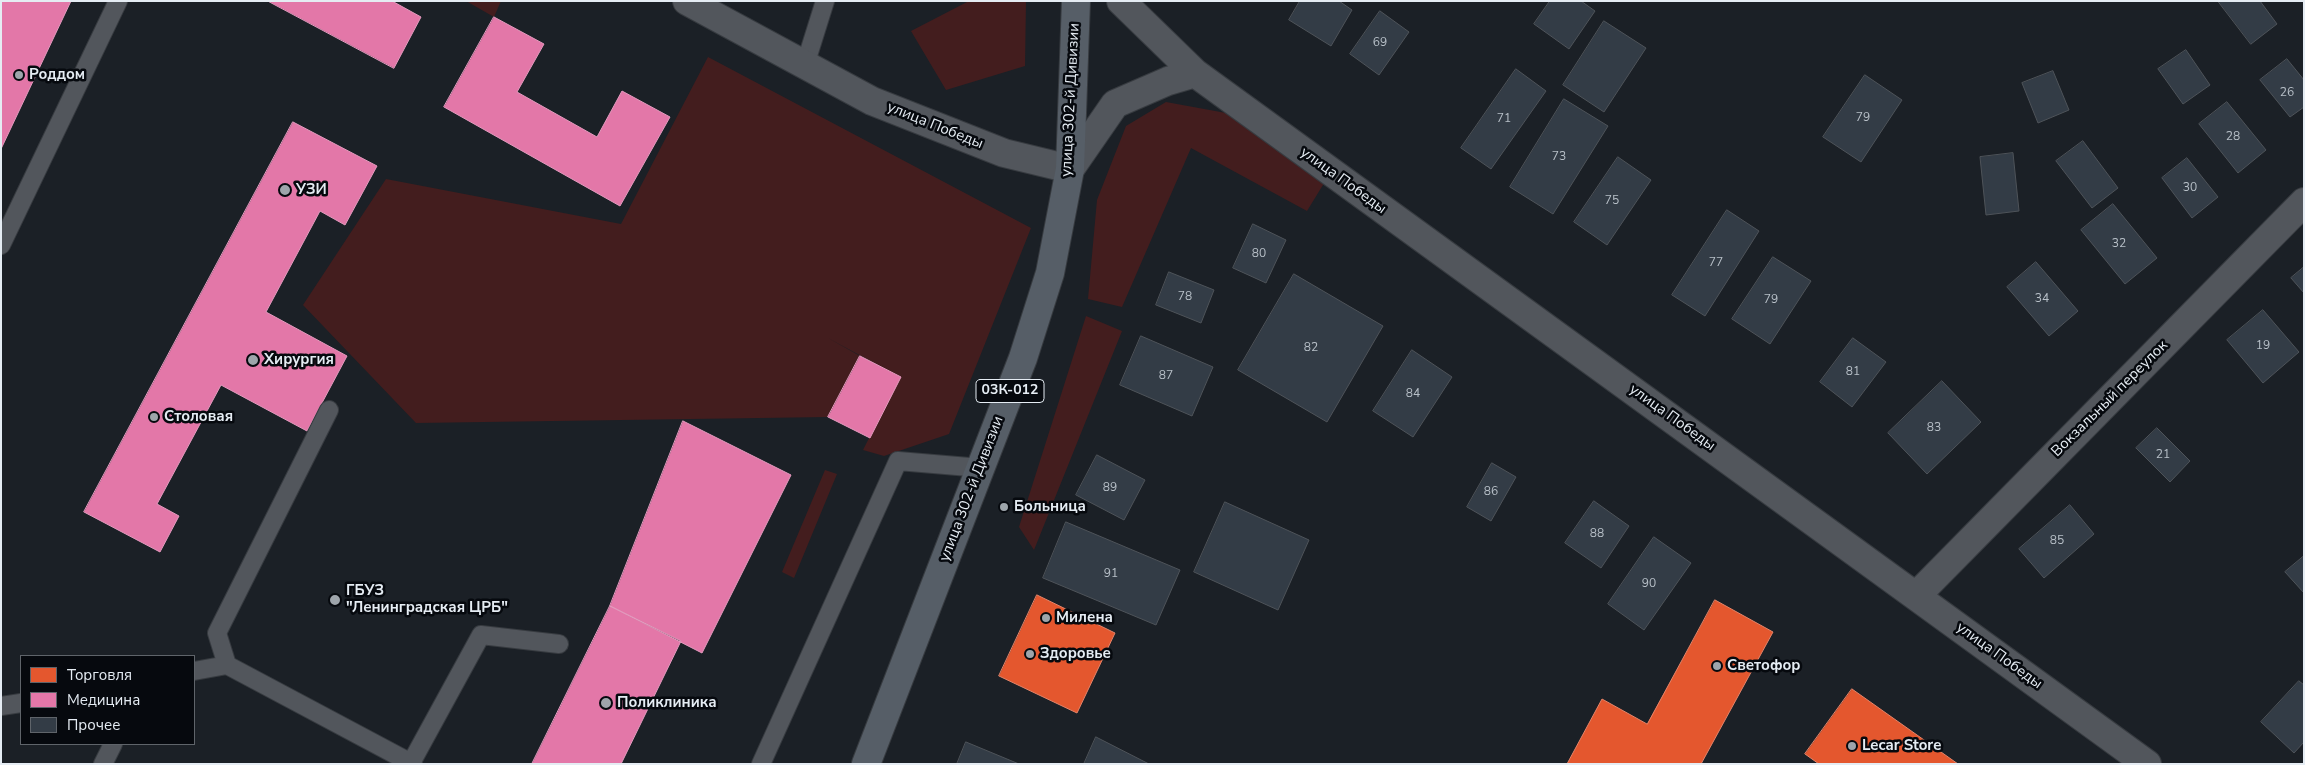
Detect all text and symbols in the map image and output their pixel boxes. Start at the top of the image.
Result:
street label: улица 302-й Дивизии [1058,23,1084,177]
house number: 69 [1373,36,1387,50]
place label: Роддом [29,66,85,84]
marker: Роддом [13,69,25,81]
house number: 26 [2280,86,2294,100]
street label: улица Победы [884,99,986,153]
house number: 79 [1856,111,1870,125]
house number: 71 [1497,112,1511,126]
house number: 28 [2226,130,2240,144]
street label: улица Победы [1296,144,1390,218]
house number: 73 [1552,150,1566,164]
place label: УЗИ [296,181,327,199]
house number: 30 [2183,181,2197,195]
marker: УЗИ [278,183,292,197]
house number: 75 [1605,194,1619,208]
house number: 32 [2112,237,2126,251]
house number: 80 [1252,247,1266,261]
house number: 77 [1709,256,1723,270]
house number: 78 [1178,290,1192,304]
house number: 34 [2035,292,2049,306]
house number: 79 [1764,293,1778,307]
street label: Вокзальный переулок [2048,337,2172,461]
house number: 19 [2256,339,2270,353]
house number: 82 [1304,341,1318,355]
place label: Хирургия [264,351,334,369]
marker: Хирургия [246,353,260,367]
house number: 81 [1846,365,1860,379]
house number: 87 [1159,369,1173,383]
road number: 03К-012 [976,380,1044,402]
street label: улица Победы [1625,381,1719,455]
house number: 84 [1406,387,1420,401]
place label: Столовая [164,408,233,426]
marker: Столовая [148,411,160,423]
street label: улица 302-й Дивизии [936,414,1008,564]
house number: 83 [1927,421,1941,435]
house number: 21 [2156,448,2170,462]
house number: 89 [1103,481,1117,495]
house number: 86 [1484,485,1498,499]
place label: Больница [1014,498,1086,516]
marker: Больница [998,501,1010,513]
house number: 88 [1590,527,1604,541]
house number: 85 [2050,534,2064,548]
house number: 91 [1104,567,1118,581]
house number: 90 [1642,577,1656,591]
place label: ГБУЗ "Ленинградская ЦРБ" [346,582,508,617]
marker: ГБУЗ "Ленинградская ЦРБ" [328,593,342,607]
place label: Милена [1056,609,1113,627]
marker: Милена [1040,612,1052,624]
street label: улица Победы [1952,619,2046,693]
place label: Здоровье [1040,645,1111,663]
marker: Здоровье [1024,648,1036,660]
legend [20,655,195,745]
place label: Светофор [1727,657,1801,675]
marker: Светофор [1711,660,1723,672]
text: Торговля [67,665,132,685]
text: Медицина [67,690,140,710]
place label: Поликлиника [617,694,717,712]
marker: Поликлиника [599,696,613,710]
text: Прочее [67,715,120,735]
place label: Lecar Store [1862,737,1941,755]
marker: Lecar Store [1846,740,1858,752]

